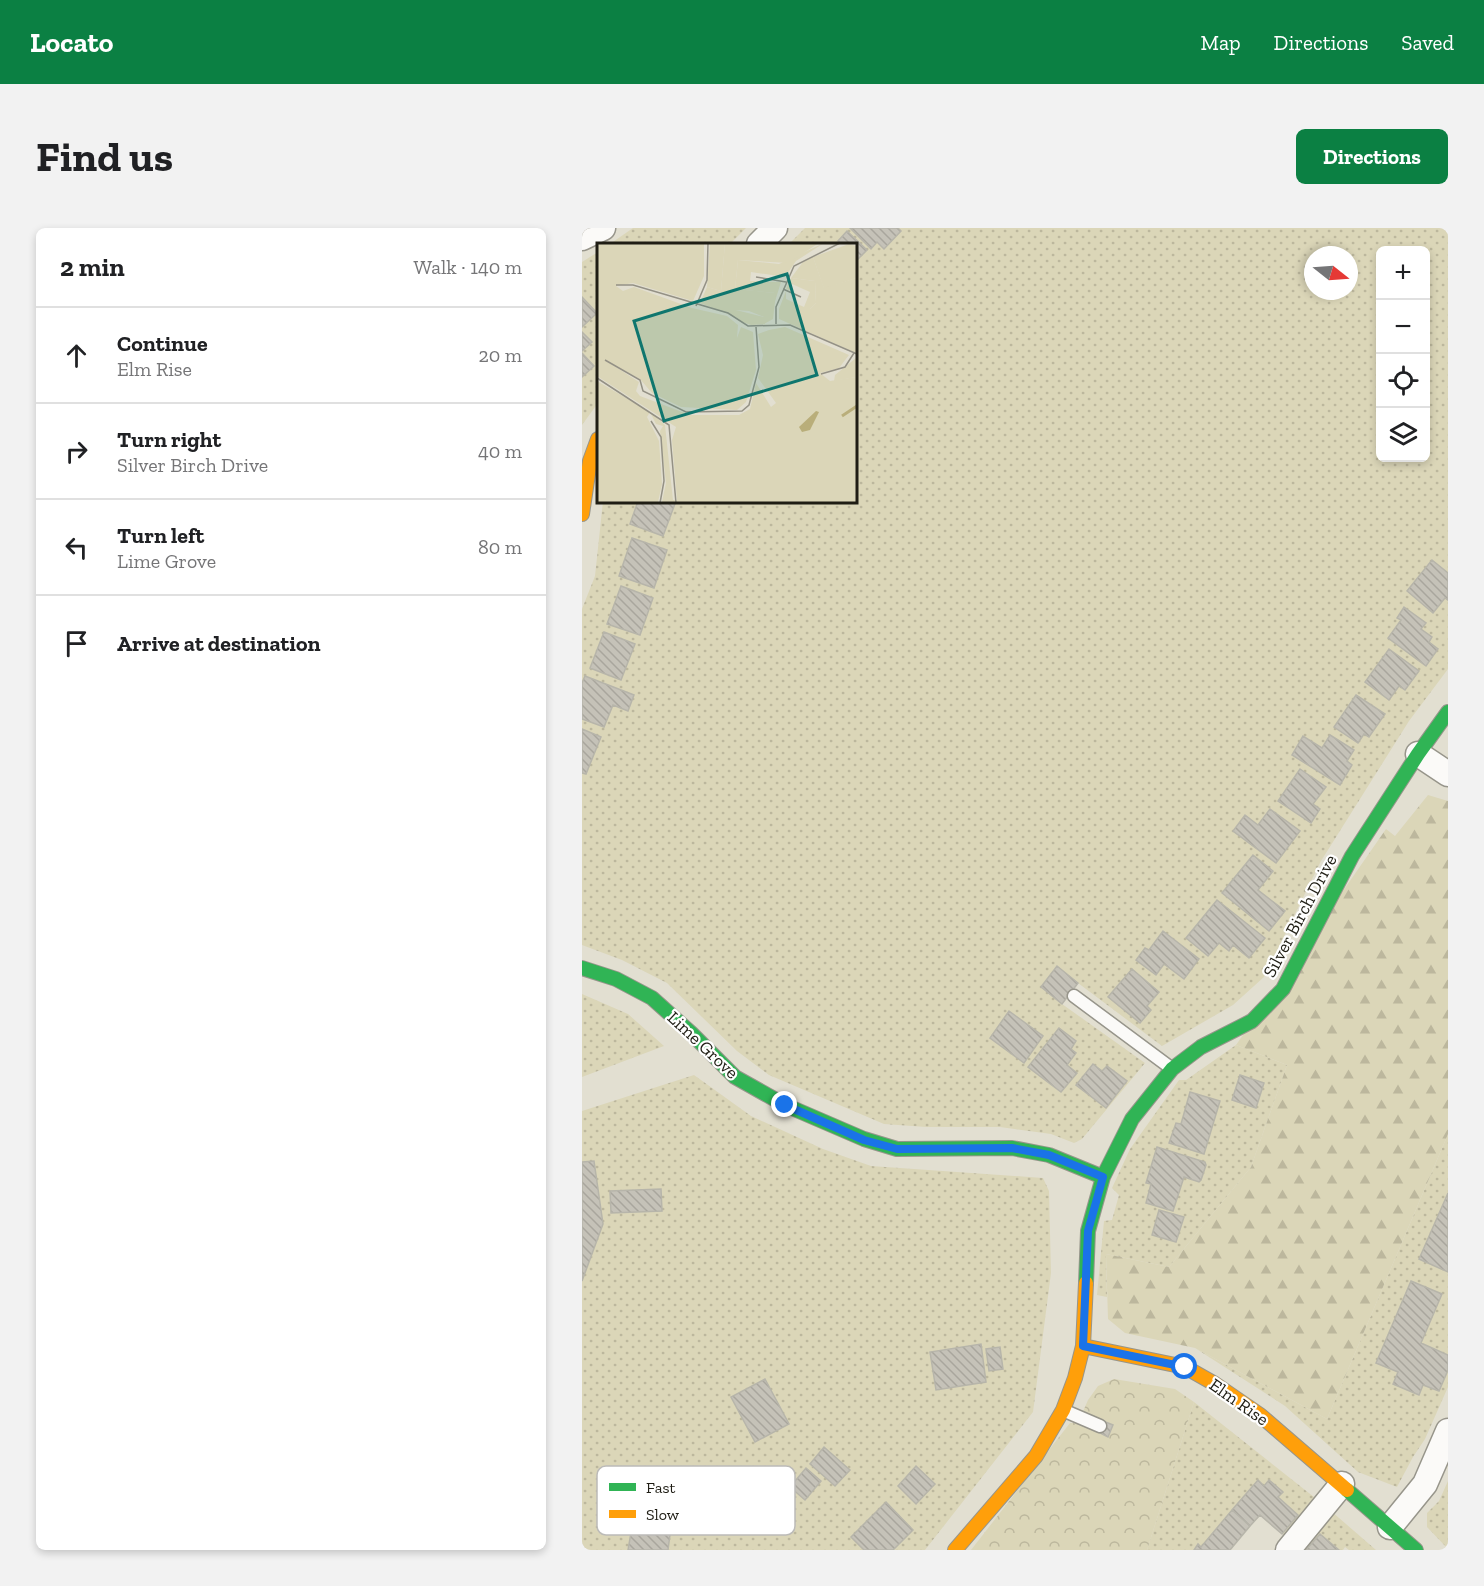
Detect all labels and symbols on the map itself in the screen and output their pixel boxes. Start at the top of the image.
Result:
inset map [597,243,856,502]
north arrow [1304,246,1358,300]
street label: Silver Birch Drive [1258,851,1342,981]
street label: Lime Grove [663,1007,743,1083]
route end [771,1091,797,1117]
route start [1171,1353,1197,1379]
street label: Elm Rise [1205,1374,1273,1430]
legend [597,1466,795,1535]
text: Fast [646,1478,675,1497]
text: Slow [646,1505,680,1524]

